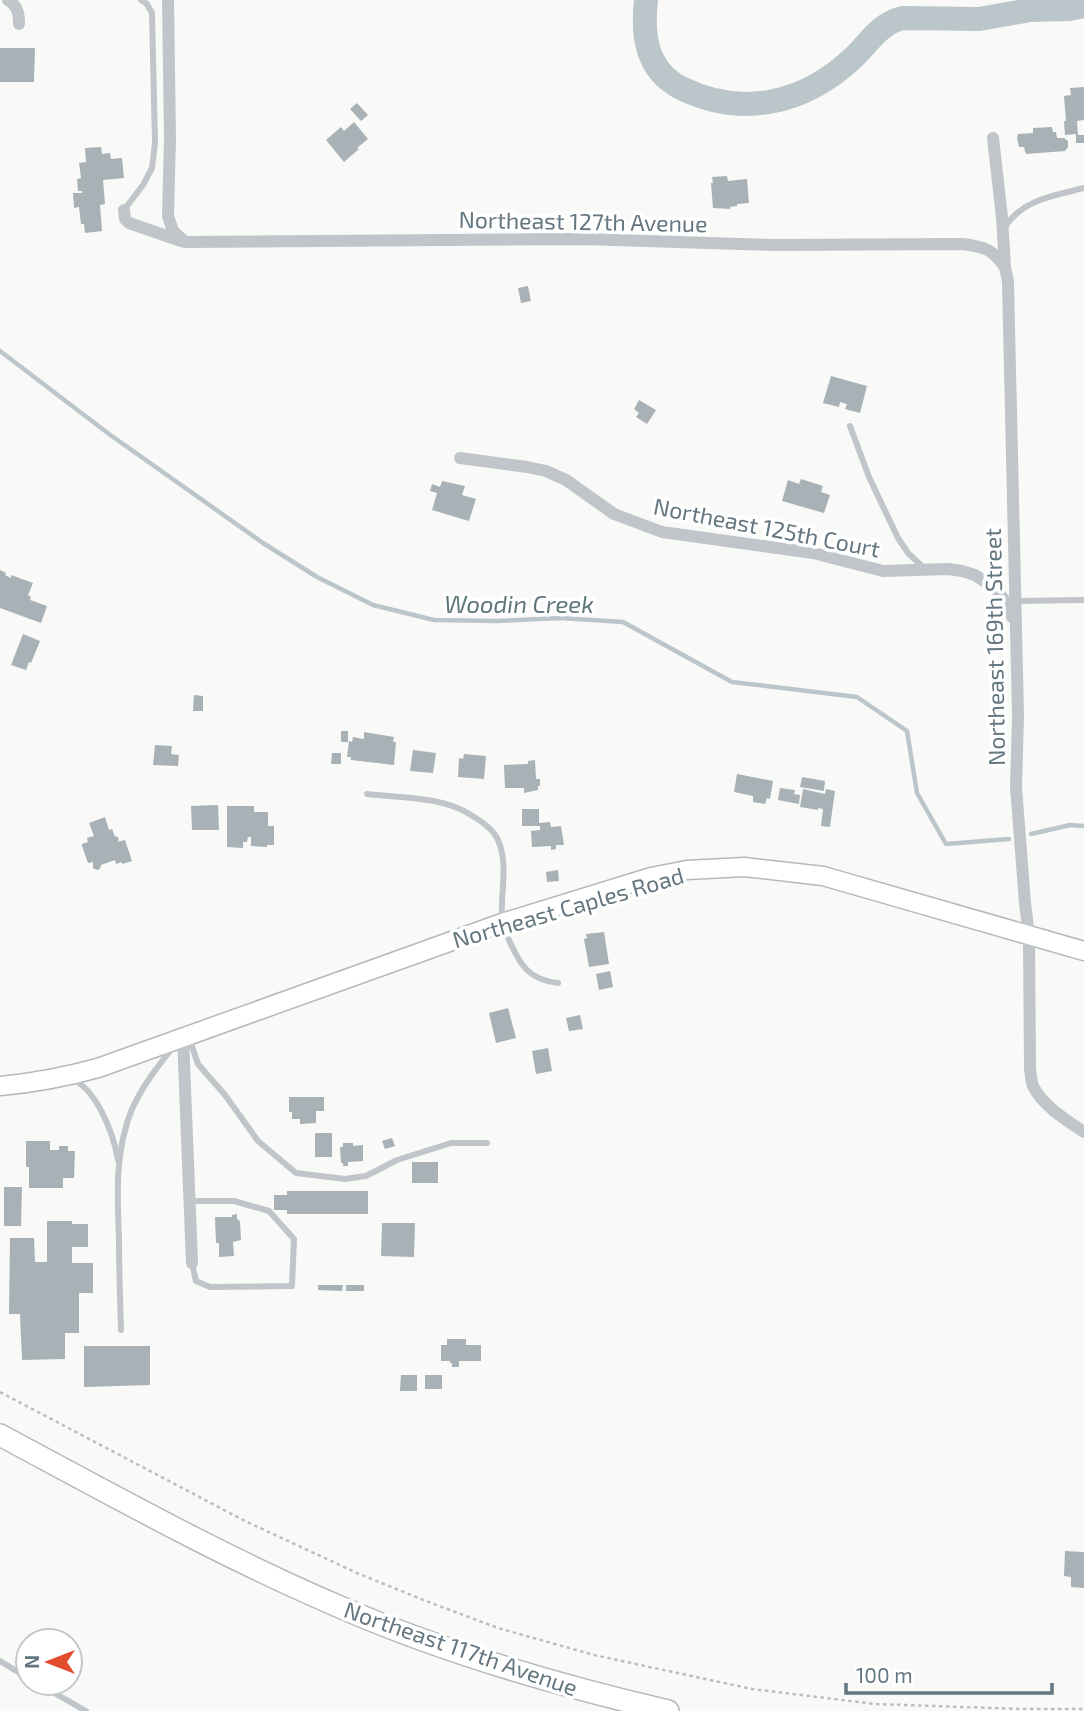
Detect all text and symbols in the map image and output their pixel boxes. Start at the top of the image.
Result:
street label: Northeast 127th Avenue [458,205,708,237]
street label: Northeast 125th Court [651,491,883,563]
street label: Northeast 169th Street [978,528,1010,766]
water label: Woodin Creek [444,589,594,618]
street label: Northeast Caples Road [449,861,687,953]
street label: Northeast 117th Avenue [341,1595,581,1701]
north arrow [14,1627,84,1697]
scale bar [846,1652,1052,1696]
text: N [20,1655,43,1669]
text: 100 m [856,1662,913,1687]

